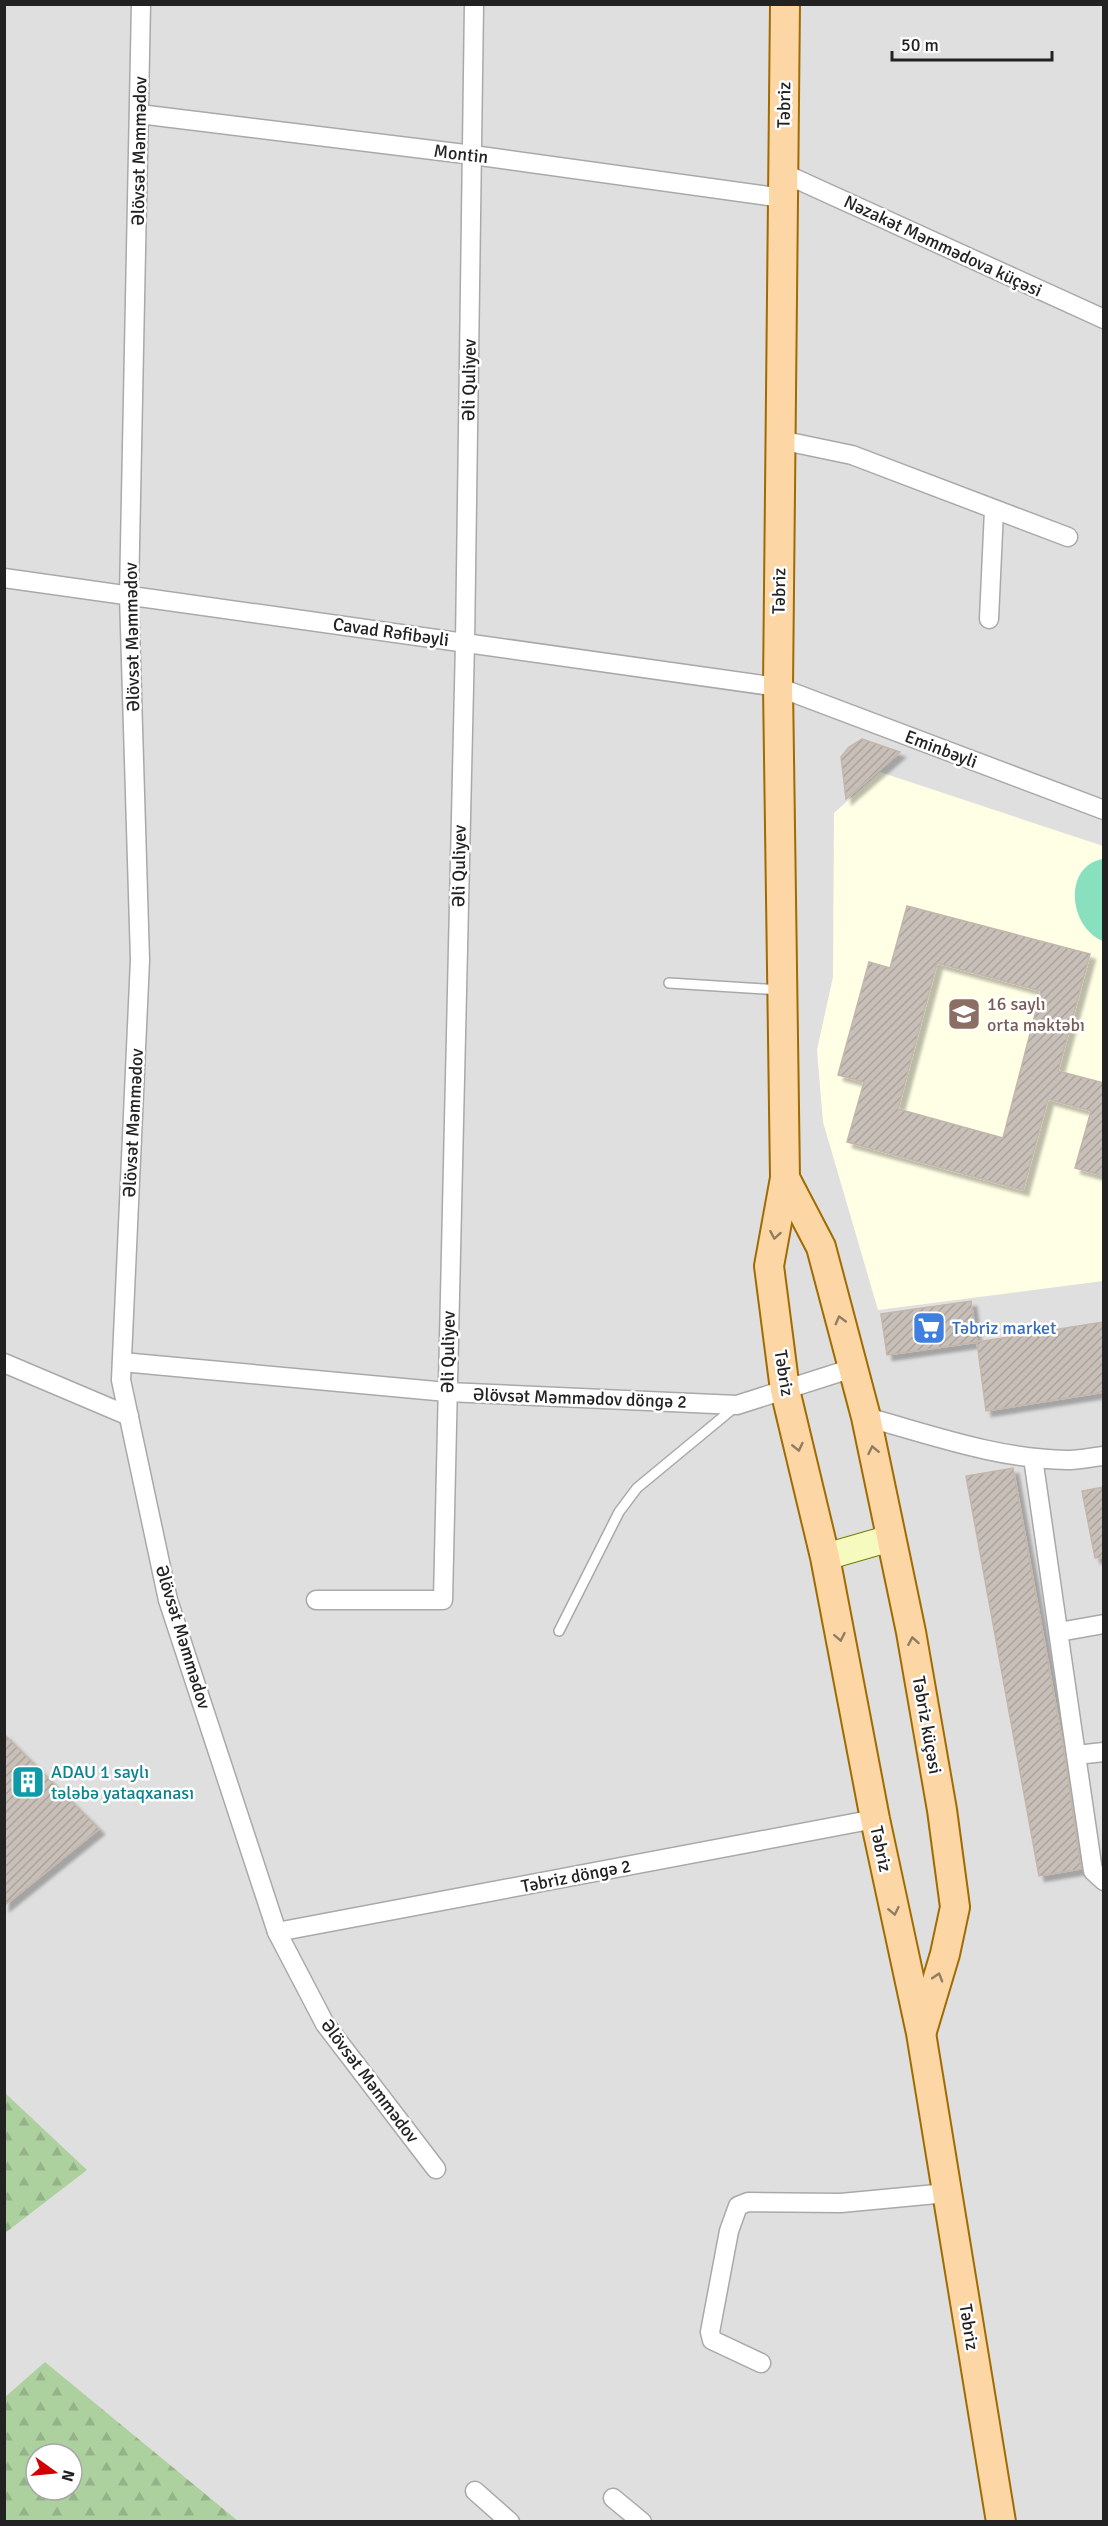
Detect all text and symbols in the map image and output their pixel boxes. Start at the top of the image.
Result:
scale bar [892,24,1052,62]
text: 50 m [901,34,939,56]
street label: Əlövsət Məmmədov [127,75,151,226]
street label: Təbriz [773,82,795,128]
street label: Montin [432,140,490,168]
street label: Nəzakət Məmmədova küçəsi [840,190,1046,302]
street label: Əli Quliyev [457,338,481,421]
street label: Əlövsət Məmmədov [120,561,144,712]
street label: Təbriz [768,568,790,614]
street label: Cavad Rəfibəyli [331,613,451,651]
street label: Eminbəyli [902,725,980,773]
street label: Əli Quliyev [447,824,471,907]
place label: 16 saylı orta məktəbı [987,993,1085,1036]
school or university icon: 16 saylı orta məktəbı [946,996,982,1032]
street label: Əlövsət Məmmədov [118,1047,148,1198]
one-way arrow [769,1231,781,1240]
street label: Əli Quliyev [436,1310,460,1393]
supermarket icon: Təbriz market [911,1310,947,1346]
one-way arrow [834,1315,847,1325]
place label: Təbriz market [952,1317,1056,1339]
street label: Təbriz [770,1348,798,1398]
street label: Əlövsət Məmmədov döngə 2 [473,1383,687,1413]
one-way arrow [791,1441,804,1451]
one-way arrow [867,1445,880,1455]
street label: Əlövsət Məmmədov [151,1562,216,1712]
one-way arrow [833,1632,846,1642]
one-way arrow [907,1636,919,1646]
street label: Təbriz küçəsi [908,1674,946,1776]
place label: ADAU 1 saylı tələbə yataqxanası [51,1761,194,1804]
building icon: ADAU 1 saylı tələbə yataqxanası [10,1764,46,1800]
street label: Təbriz [865,1824,897,1874]
street label: Təbriz döngə 2 [519,1855,633,1897]
one-way arrow [887,1905,900,1915]
one-way arrow [931,1972,943,1983]
street label: Əlövsət Məmmədov [316,2015,424,2148]
street label: Təbriz [955,2302,983,2352]
north arrow [24,2442,84,2502]
text: N [56,2468,79,2484]

